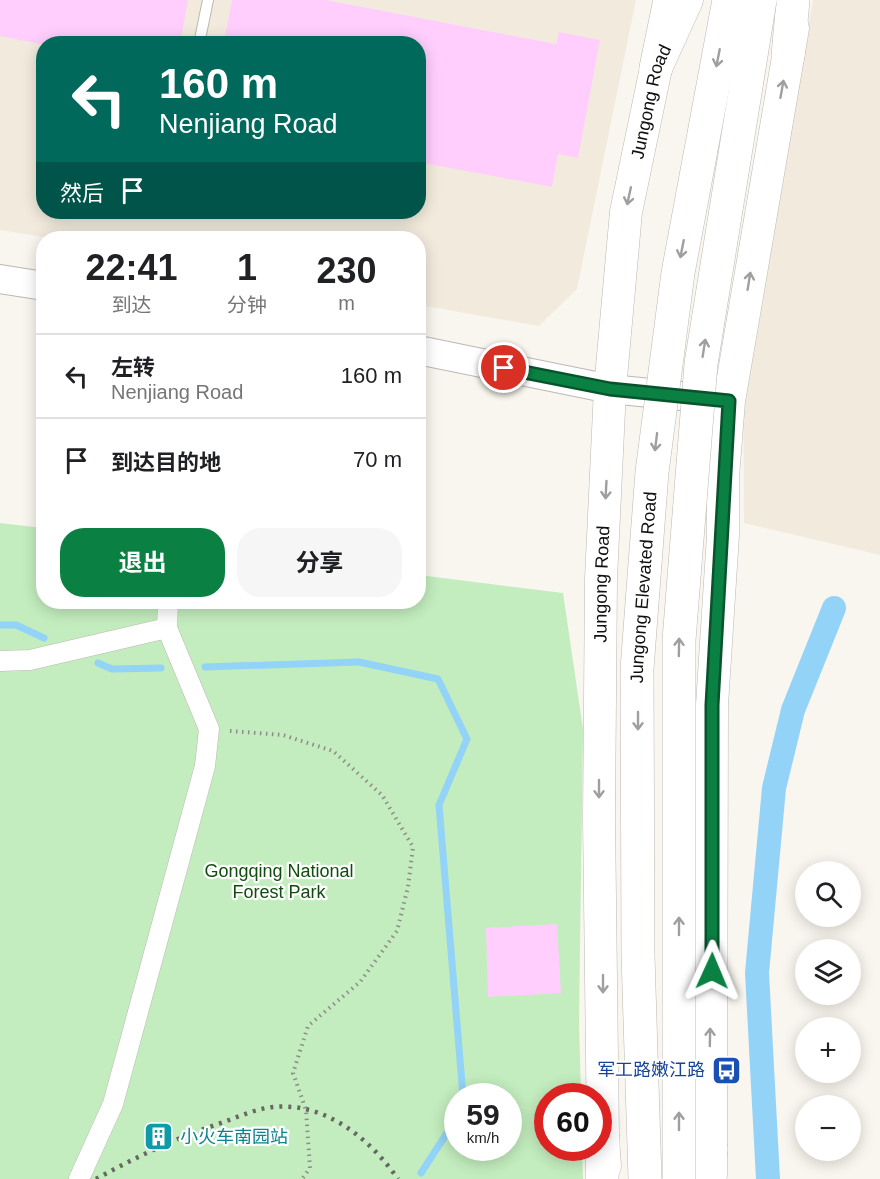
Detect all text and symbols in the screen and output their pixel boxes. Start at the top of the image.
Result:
street label: Jungong Road [627,42,675,161]
one-way arrow [712,47,723,67]
icon: left [60,60,138,138]
text: 160 m [159,60,278,107]
one-way arrow [777,80,788,99]
text: Nenjiang Road [159,109,338,139]
icon: arrive [116,174,149,207]
text: 然后 [60,181,104,206]
one-way arrow [623,186,634,205]
one-way arrow [676,239,687,259]
text: 22:41 [85,247,178,288]
text: 1 [237,247,257,288]
text: 230 [316,250,377,291]
one-way arrow [744,272,755,292]
text: m [338,292,355,314]
text: 到达 [111,294,151,316]
text: 分钟 [227,294,267,316]
one-way arrow [699,338,710,358]
pin [478,342,529,393]
icon: arrive [487,351,520,384]
text: 左转 [111,355,155,380]
icon: left [60,360,93,393]
text: 160 m [341,363,402,388]
text: Nenjiang Road [111,381,243,403]
one-way arrow [650,432,661,452]
icon: arrive [60,444,93,477]
text: 70 m [353,447,402,472]
text: 到达目的地 [111,450,221,475]
one-way arrow [601,479,612,499]
street label: Jungong Elevated Road [627,491,660,683]
street label: Jungong Road [590,525,614,643]
button: 退出 [60,528,225,597]
button: 分享 [237,528,402,597]
one-way arrow [673,637,685,657]
one-way arrow [632,710,644,730]
one-way arrow [593,779,605,799]
park label: Gongqing National Forest Park [204,861,354,902]
map controls [795,861,861,1161]
button: search [795,861,861,927]
one-way arrow [673,916,685,936]
position arrow [680,939,744,1003]
button: layers [795,939,861,1005]
one-way arrow [597,974,609,994]
button: + [795,1017,861,1083]
one-way arrow [705,1027,716,1047]
bus stop icon: 军工路嫩江路 [710,1054,742,1086]
place label: 军工路嫩江路 [597,1060,705,1080]
speed limit sign: 60 [534,1083,612,1161]
button: − [795,1095,861,1161]
text: 59 [466,1098,500,1131]
one-way arrow [673,1111,685,1131]
building icon: 小火车南园站 [143,1121,175,1153]
place label: 小火车南园站 [180,1127,288,1147]
text: km/h [467,1129,499,1146]

